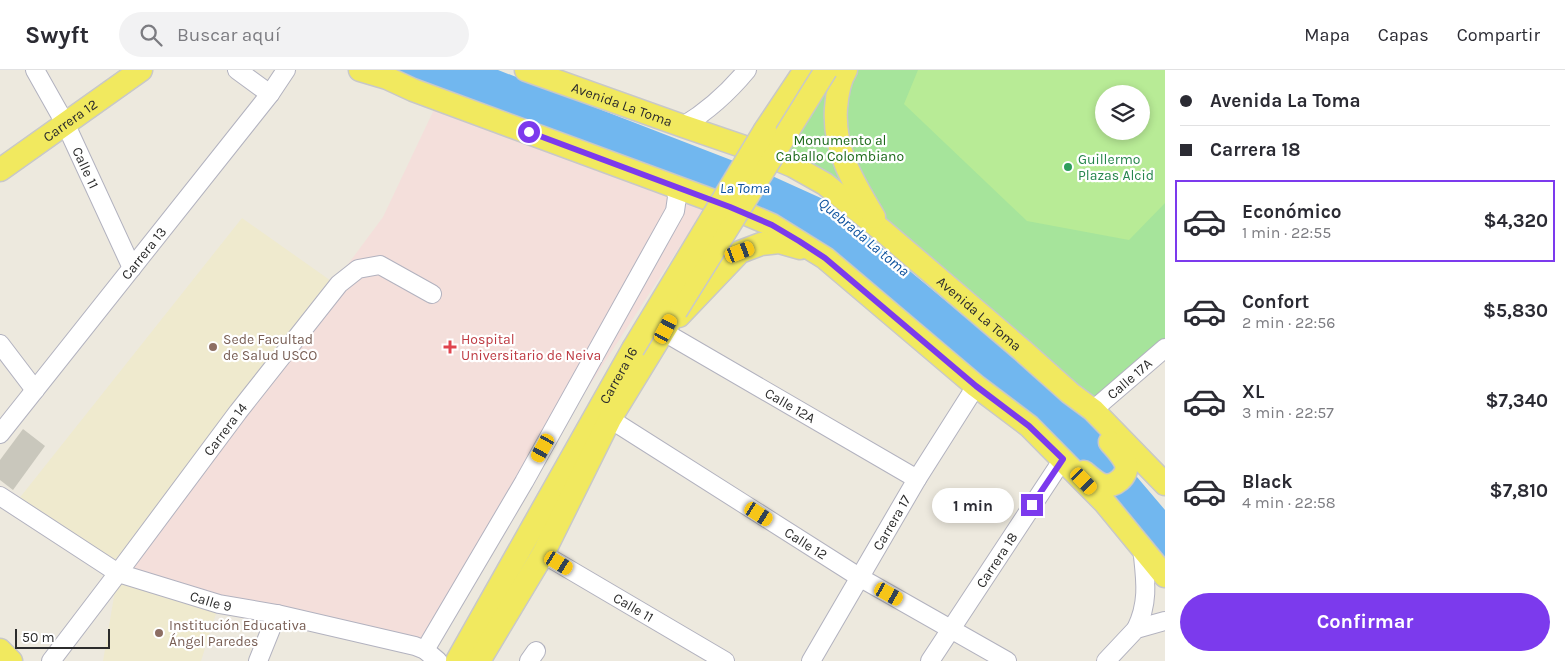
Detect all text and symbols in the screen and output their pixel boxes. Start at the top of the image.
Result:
search box [119,12,469,57]
text: Swyft [25,21,89,49]
icon: search [137,21,165,49]
text: Buscar aquí [177,24,281,46]
text: Mapa [1304,24,1350,46]
text: Capas [1378,24,1429,46]
text: Compartir [1457,24,1540,46]
street label: Avenida La Toma [569,78,675,130]
map controls [1095,85,1150,140]
button: layers [1095,85,1150,140]
text: Avenida La Toma [1210,90,1361,112]
street label: Carrera 12 [40,95,101,145]
route start [518,121,540,143]
park label: Monumento al Caballo Colombiano [776,132,904,165]
text: Carrera 18 [1210,139,1301,161]
street label: Calle 11 [69,144,103,191]
place label: Guillermo Plazas Alcid [1078,151,1154,184]
marker: Guillermo Plazas Alcid [1062,161,1074,173]
water label: La Toma [720,179,770,197]
water label: Quebrada La toma [815,194,913,280]
icon: car [1182,199,1227,244]
text: Económico [1242,201,1342,223]
text: $4,320 [1483,210,1548,232]
street label: Carrera 13 [118,223,170,283]
text: 1 min · 22:55 [1242,223,1331,242]
car [723,240,756,264]
street label: Avenida La Toma [934,273,1025,354]
icon: car [1182,289,1227,334]
text: Confort [1242,291,1309,313]
text: $5,830 [1483,300,1548,322]
car [652,312,679,346]
text: 2 min · 22:56 [1242,313,1335,332]
place label: Sede Facultad de Salud USCO [223,331,317,364]
place label: Hospital Universitario de Neiva [461,331,601,364]
marker: Hospital Universitario de Neiva [443,340,457,354]
marker: Sede Facultad de Salud USCO [207,341,219,353]
street label: Carrera 16 [595,344,641,407]
street label: Calle 17A [1103,355,1155,403]
icon: car [1182,379,1227,424]
text: XL [1242,381,1264,403]
street label: Calle 12A [762,384,819,427]
text: $7,340 [1486,390,1548,412]
street label: Carrera 14 [200,399,251,459]
text: 3 min · 22:57 [1242,403,1334,422]
car [529,431,556,465]
car [1068,465,1099,497]
icon: car [1182,469,1227,514]
text: Black [1242,471,1293,493]
text: $7,810 [1490,480,1548,502]
callout: 1 min [932,488,1014,522]
street label: Carrera 17 [869,492,914,553]
text: 4 min · 22:58 [1242,493,1336,512]
route end [1021,494,1043,516]
text: 1 min [953,496,993,515]
car [742,500,775,528]
street label: Calle 12 [781,523,830,563]
street label: Carrera 18 [972,529,1021,591]
car [542,549,575,577]
car [872,580,905,608]
street label: Calle 9 [188,587,233,615]
street label: Calle 11 [610,589,657,626]
button: Confirmar [1180,593,1550,651]
place label: Institución Educativa Ángel Paredes [169,617,306,650]
scale bar [15,626,110,649]
marker: Institución Educativa Ángel Paredes [153,627,165,639]
text: 50 m [22,629,55,646]

